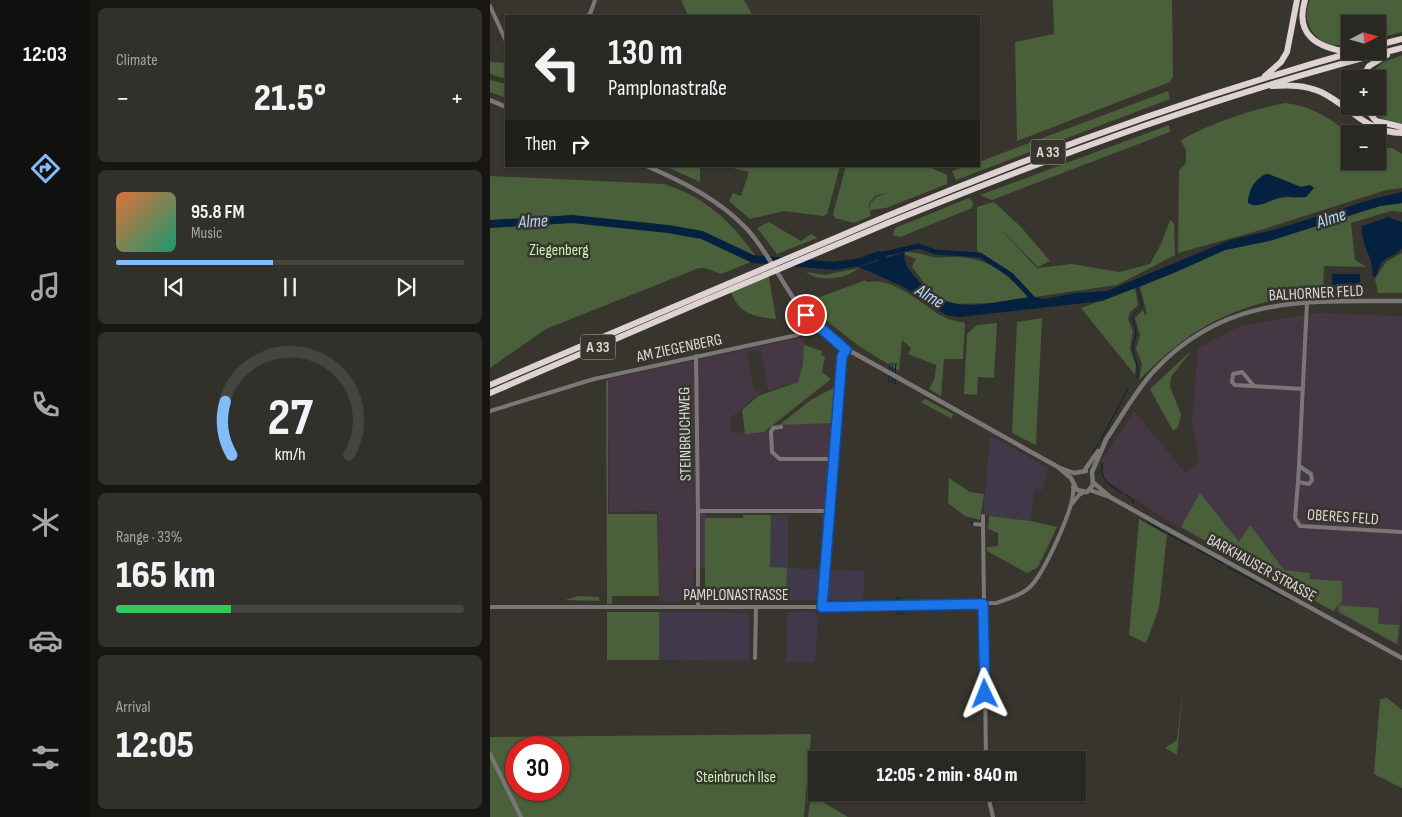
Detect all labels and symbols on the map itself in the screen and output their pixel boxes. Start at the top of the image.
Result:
north arrow [1341,15,1386,60]
road number: A 33 [1030,140,1066,164]
water label: Alme [1313,204,1348,233]
water label: Alme [517,210,548,233]
park label: Ziegenberg [529,241,589,260]
water label: Alme [911,279,948,313]
street label: BALHORNER FELD [1268,282,1364,305]
pin [785,294,827,336]
street label: AM ZIEGENBERG [634,330,724,367]
road number: A 33 [580,334,616,360]
street label: STEINBRUCHWEG [675,387,696,481]
street label: OBERES FELD [1306,506,1379,529]
street label: BARKHAUSER STRASSE [1203,530,1319,606]
street label: PAMPLONASTRASSE [683,586,789,605]
position arrow [958,667,1010,719]
speed limit sign: 30 [505,736,570,801]
park label: Steinbruch Ilse [696,768,776,787]

